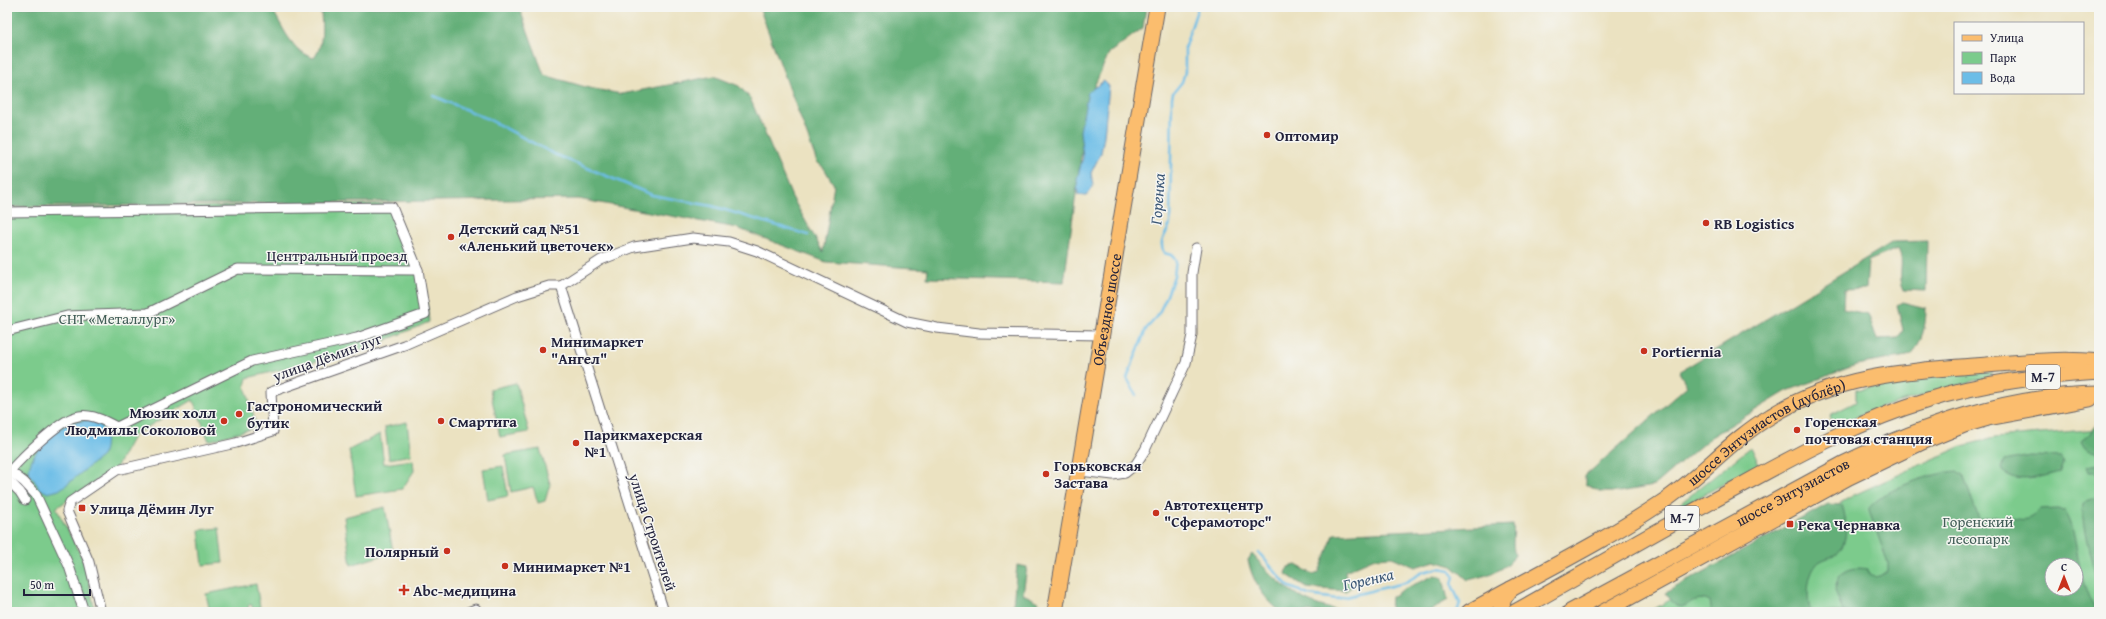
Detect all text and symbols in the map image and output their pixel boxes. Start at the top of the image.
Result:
legend [1954,22,2084,94]
text: Улица [1990,29,2024,46]
text: Парк [1990,49,2017,66]
text: Вода [1990,69,2015,86]
place label: Оптомир [1275,125,1339,146]
marker: Оптомир [1262,130,1272,140]
water label: Горенка [1143,172,1171,227]
place label: RB Logistics [1714,213,1794,234]
place label: Детский сад №51 «Аленький цветочек» [458,218,614,256]
marker: RB Logistics [1701,218,1711,228]
marker: Детский сад №51 «Аленький цветочек» [446,232,456,242]
street label: Центральный проезд [267,245,407,266]
street label: Объездное шоссе [1086,252,1126,367]
park label: СНТ «Металлург» [59,308,175,329]
street label: улица Дёмин луг [269,327,385,387]
place label: Минимаркет "Ангел" [551,331,644,369]
place label: Portiernia [1652,341,1722,362]
marker: Минимаркет "Ангел" [538,345,548,355]
marker: Portiernia [1639,346,1649,356]
road number: М-7 [2026,365,2060,389]
street label: шоссе Энтузиастов (дублёр) [1684,378,1852,492]
place label: Гастрономический бутик [247,395,383,433]
place label: Мюзик холл Людмилы Соколовой [65,402,217,440]
marker: Гастрономический бутик [234,409,244,419]
place label: Смартига [449,411,517,432]
place label: Горенская почтовая станция [1805,411,1932,449]
marker: Мюзик холл Людмилы Соколовой [219,416,229,426]
marker: Смартига [436,416,446,426]
place label: Парикмахерская №1 [584,424,702,462]
marker: Горенская почтовая станция [1792,425,1802,435]
marker: Парикмахерская №1 [571,438,581,448]
street label: шоссе Энтузиастов [1733,453,1853,529]
place label: Горьковская Застава [1054,455,1142,493]
marker: Горьковская Застава [1041,469,1051,479]
street label: улица Строителей [624,470,682,593]
place label: Автотехцентр "Сферамоторс" [1164,494,1272,532]
place label: Улица Дёмин Луг [90,498,214,519]
marker: Улица Дёмин Луг [77,503,87,513]
road number: М-7 [1665,506,1699,530]
marker: Автотехцентр "Сферамоторс" [1151,508,1161,518]
park label: Горенский лесопарк [1942,511,2014,549]
place label: Река Чернавка [1798,514,1900,535]
marker: Река Чернавка [1785,519,1795,529]
place label: Полярный [365,541,440,562]
marker: Полярный [442,546,452,556]
place label: Минимаркет №1 [513,556,631,577]
north arrow [2044,557,2084,597]
text: С [2061,559,2067,575]
marker: Минимаркет №1 [500,561,510,571]
water label: Горенка [1339,561,1397,597]
scale bar [24,571,90,597]
text: 50 m [30,576,54,593]
place label: Abc-медицина [413,580,517,601]
marker: Abc-медицина [398,584,410,596]

